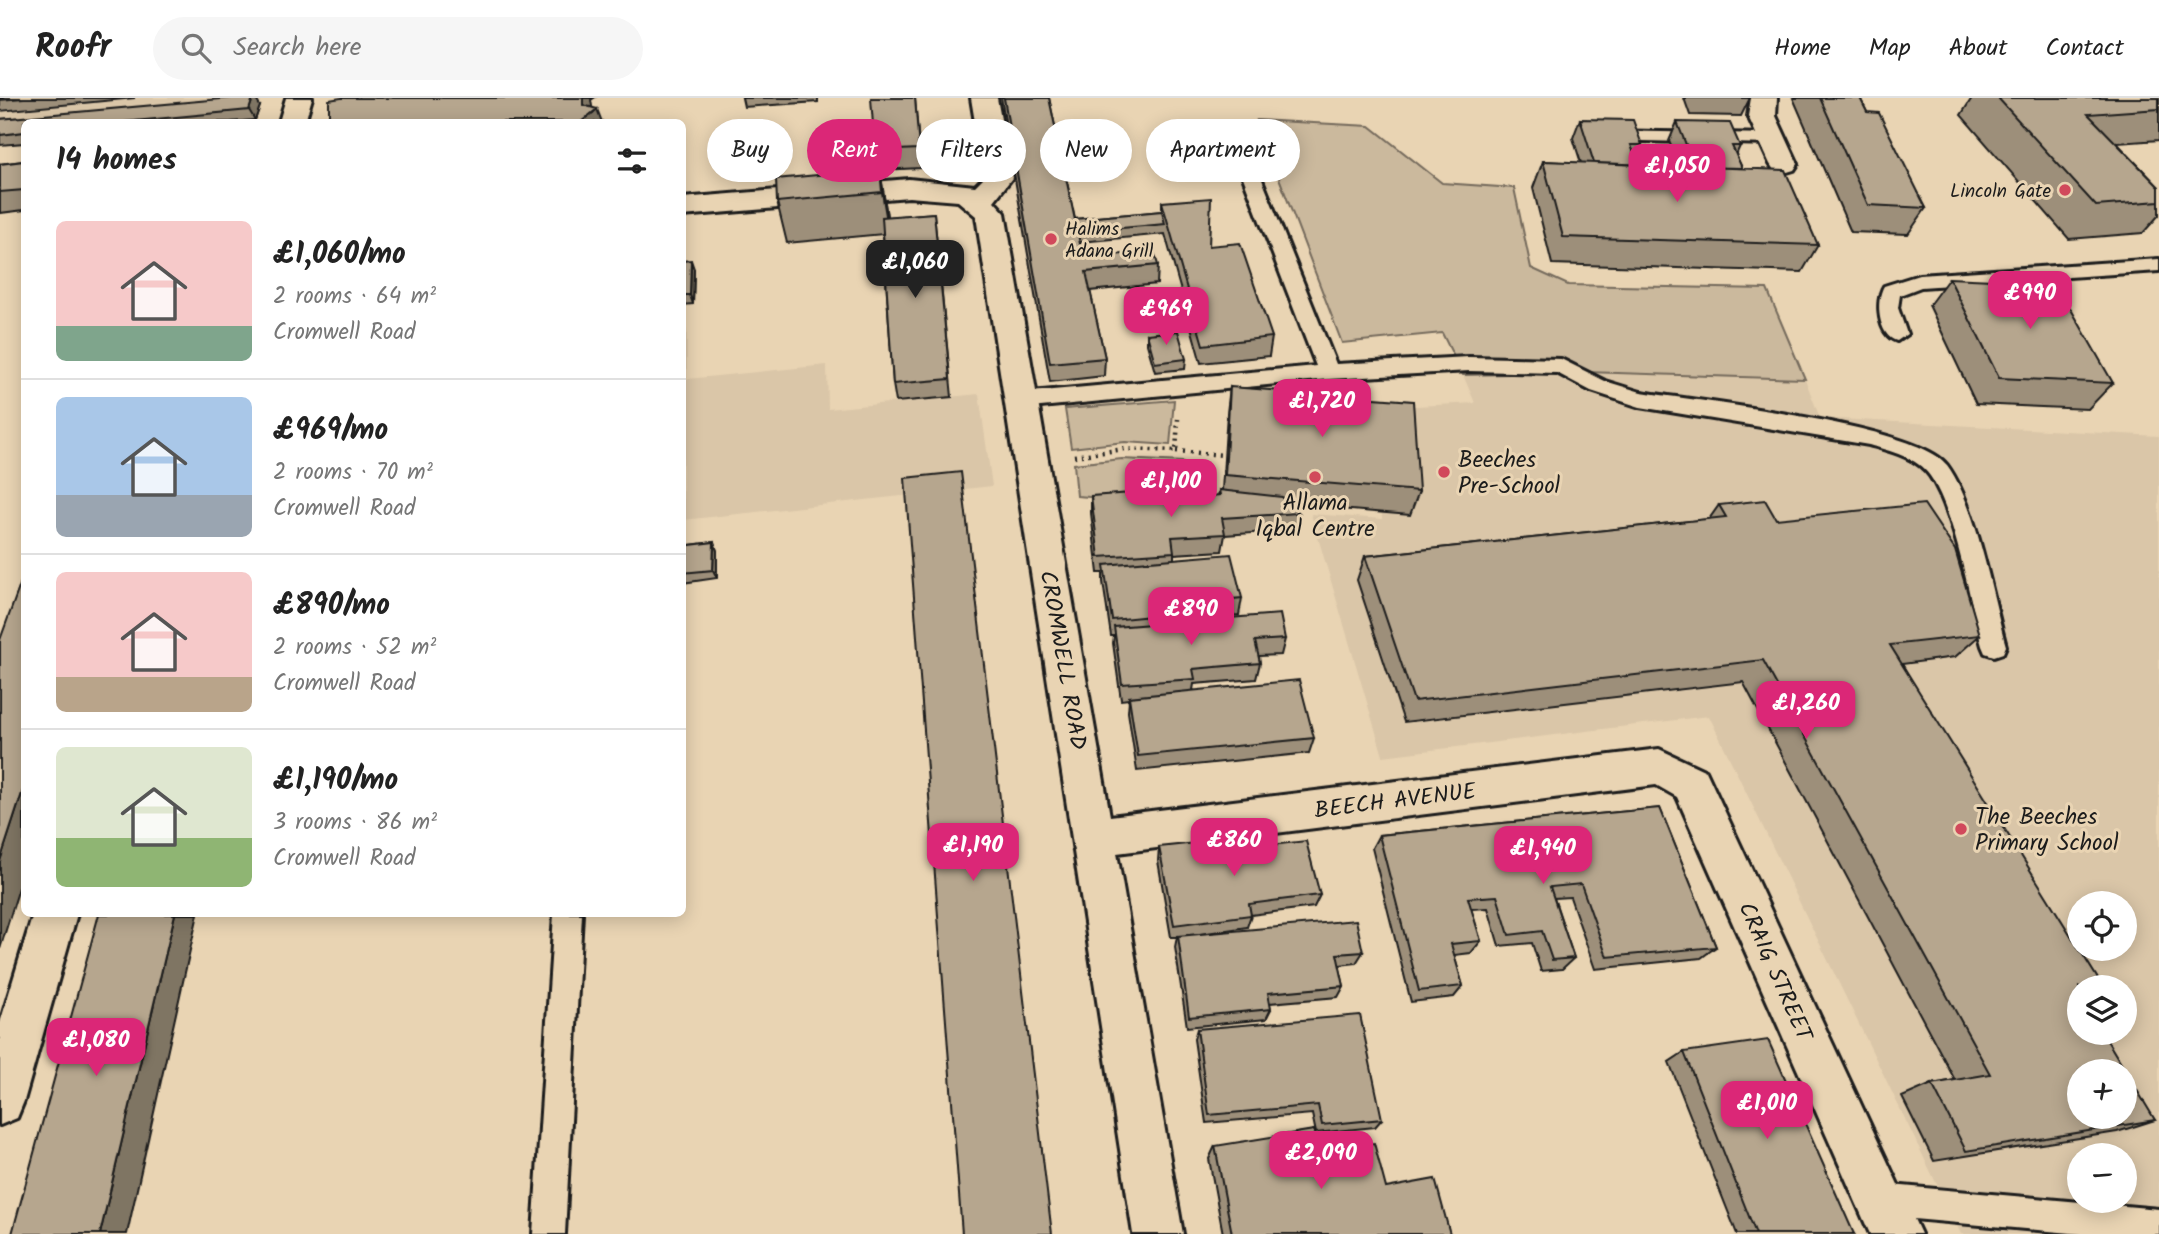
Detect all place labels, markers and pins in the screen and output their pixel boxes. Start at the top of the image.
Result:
pin: £1,050 [1620,144,1734,204]
place label: Lincoln Gate [1950,177,2051,207]
marker: Lincoln Gate [2057,182,2073,198]
place label: Halims Adana Grill [1065,215,1154,267]
marker: Halims Adana Grill [1043,231,1059,247]
pin: £1,060 [858,240,972,300]
pin: £990 [1989,272,2071,331]
pin: £969 [1125,288,1207,347]
pin: £1,720 [1265,380,1379,439]
place label: Beeches Pre-School [1458,443,1561,505]
pin: £1,100 [1114,460,1228,519]
marker: Beeches Pre-School [1436,464,1452,480]
marker: Allama Iqbal Centre [1307,469,1323,485]
place label: Allama Iqbal Centre [1255,486,1375,548]
pin: £890 [1150,588,1232,647]
pin: £1,260 [1749,682,1863,741]
place label: The Beeches Primary School [1975,800,2119,862]
pin: £860 [1193,818,1275,878]
marker: The Beeches Primary School [1953,821,1969,837]
pin: £1,190 [916,824,1030,883]
pin: £1,940 [1486,826,1600,886]
pin: £1,080 [39,1018,153,1078]
pin: £1,010 [1710,1082,1824,1141]
pin: £2,090 [1264,1132,1378,1191]

